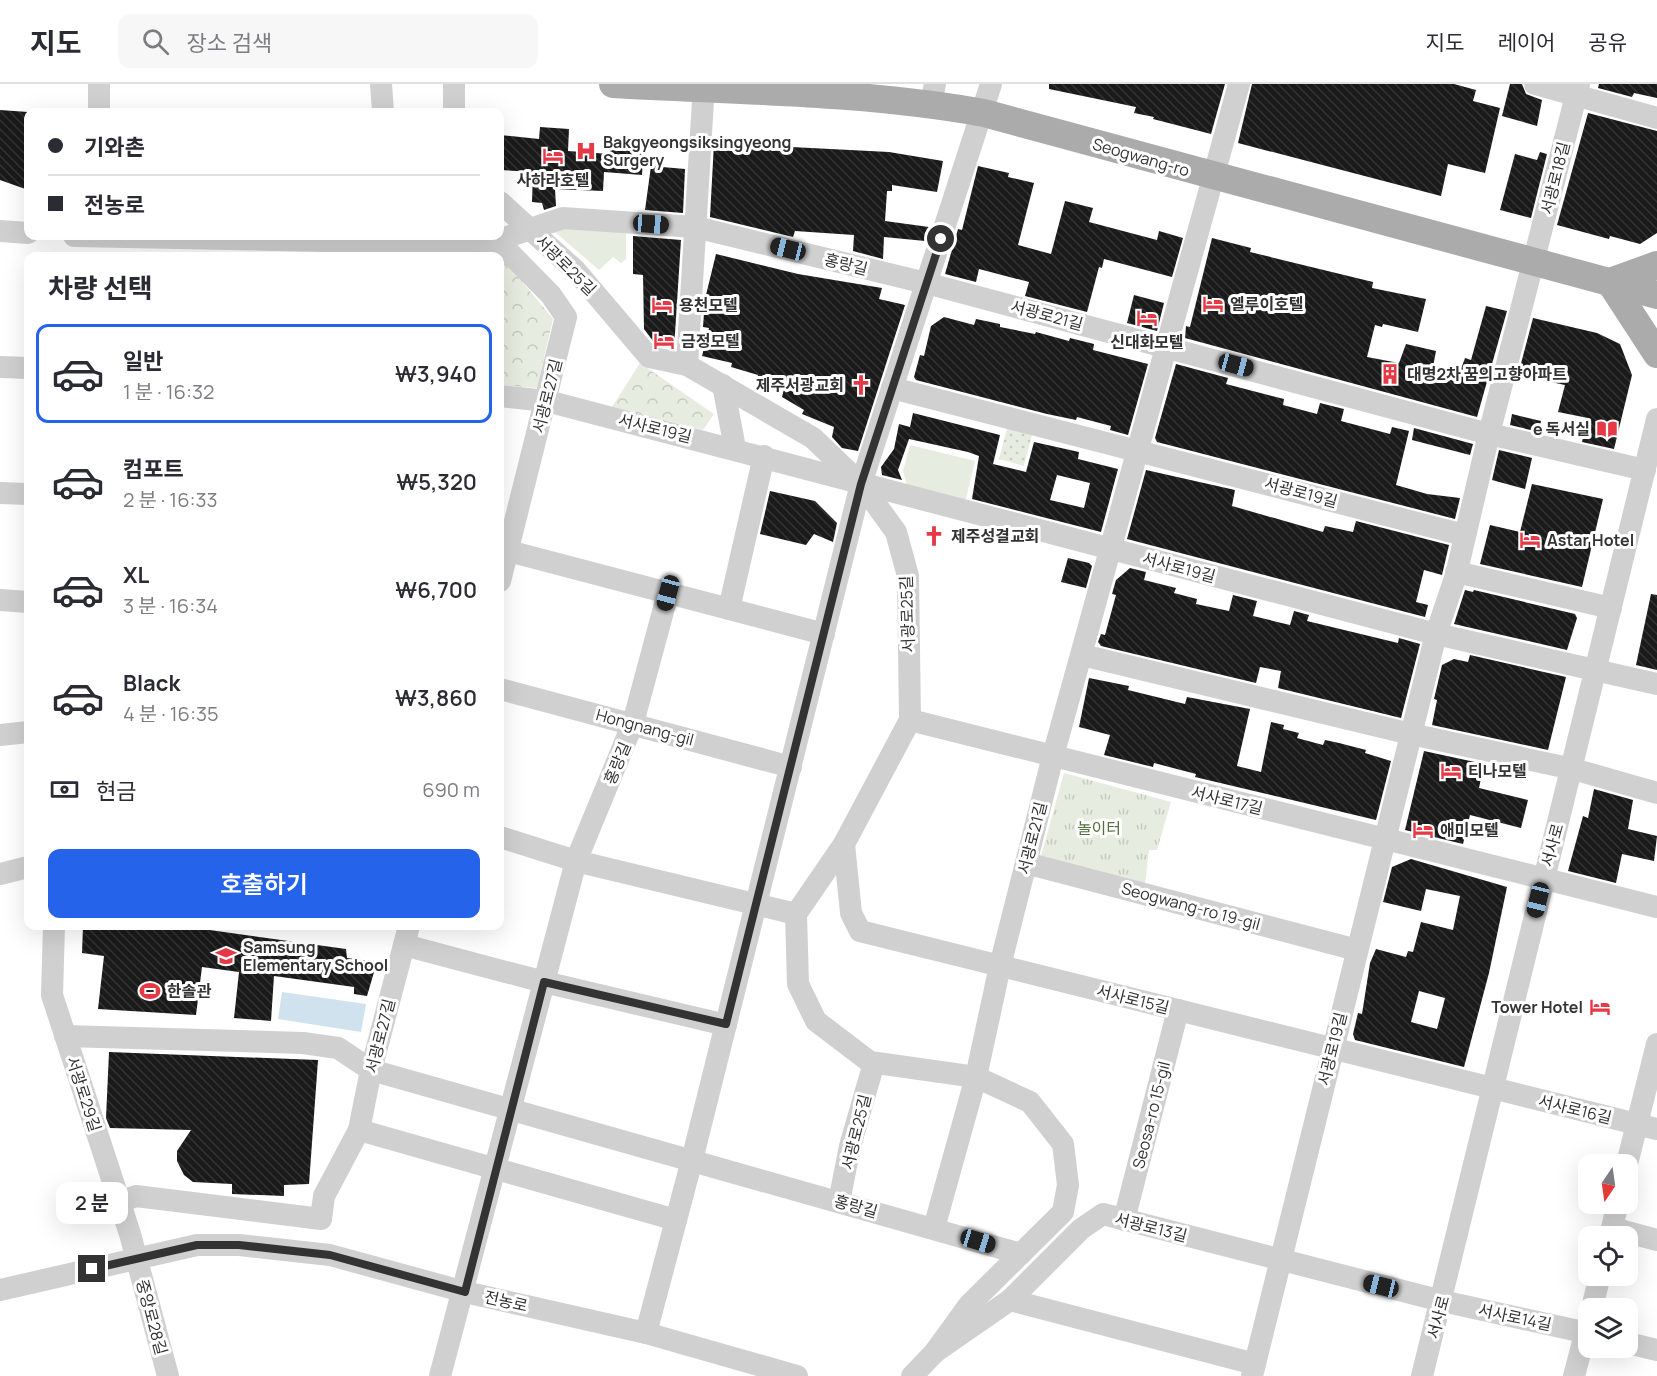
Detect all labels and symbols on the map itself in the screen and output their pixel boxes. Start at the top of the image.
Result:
place label: Bakgyeongsiksingyeong Surgery [603,131,791,171]
street label: Seogwang-ro [1090,133,1192,181]
hospital icon: Bakgyeongsiksingyeong Surgery [574,139,598,163]
street label: 서광로18길 [1535,139,1575,217]
hotel icon: 사하라호텔 [541,144,565,168]
place label: 사하라호텔 [516,169,590,191]
car [632,214,670,234]
route start [927,225,954,252]
street label: 서광로25길 [531,230,601,300]
car [768,236,808,262]
street label: 홍랑길 [822,248,870,280]
hotel icon: 엘루이호텔 [1201,292,1225,316]
hotel icon: 용천모텔 [650,293,674,317]
place label: 엘루이호텔 [1230,293,1304,315]
place label: 용천모텔 [679,294,738,316]
street label: 서광로21길 [1008,295,1086,335]
hotel icon: 신대화모텔 [1135,306,1159,330]
hotel icon: 금정모텔 [652,329,676,353]
place label: 금정모텔 [681,330,740,352]
place label: 신대화모텔 [1110,331,1184,353]
car [1216,352,1256,378]
street label: 서광로27길 [527,356,567,436]
building icon: 대명2차 꿈의고향아파트 [1378,362,1402,386]
place label: 대명2차 꿈의고향아파트 [1407,363,1567,385]
church icon: 제주서광교회 [849,373,873,397]
place label: 제주서광교회 [756,374,844,396]
street label: 서사로19길 [616,408,694,448]
library icon: e 독서실 [1595,417,1619,441]
place label: e 독서실 [1533,418,1590,440]
street label: 서광로19길 [1262,472,1340,512]
church icon: 제주성결교회 [922,524,946,548]
place label: 제주성결교회 [951,525,1039,547]
hotel icon: Astar Hotel [1518,528,1542,552]
place label: Astar Hotel [1547,529,1634,551]
street label: 서사로19길 [1140,547,1218,587]
car [655,573,681,613]
street label: 서광로25길 [895,575,919,653]
street label: Hongnang-gil [594,703,696,751]
street label: 홍랑길 [598,738,636,788]
hotel icon: 티나모텔 [1439,759,1463,783]
place label: 티나모텔 [1468,760,1527,782]
street label: 서사로17길 [1189,780,1265,820]
street label: 서광로21길 [1012,799,1052,877]
park label: 놀이터 [1077,817,1121,839]
hotel icon: 애미모텔 [1411,818,1435,842]
place label: 애미모텔 [1440,819,1499,841]
street label: 서사로 [1536,821,1568,869]
street label: Seogwang-ro 19-gil [1119,877,1263,935]
car [1525,880,1551,920]
place label: Samsung Elementary School [243,936,388,976]
school or university icon: Samsung Elementary School [214,944,238,968]
sports icon: 한솔관 [138,979,162,1003]
street label: 서사로15길 [1094,979,1172,1019]
place label: 한솔관 [167,980,211,1002]
hotel icon: Tower Hotel [1588,995,1612,1019]
street label: 서광로27길 [360,996,400,1076]
place label: Tower Hotel [1491,996,1583,1018]
street label: 서광로19길 [1312,1010,1352,1088]
street label: 서광로29길 [61,1054,107,1134]
street label: Seosa-ro 15-gil [1127,1059,1175,1171]
street label: 서사로16길 [1536,1089,1614,1129]
street label: 서광로25길 [836,1092,876,1172]
north arrow [1578,1154,1638,1214]
callout: 2 분 [56,1182,128,1224]
street label: 홍랑길 [832,1189,880,1223]
street label: 서광로13길 [1112,1207,1190,1247]
car [958,1227,998,1255]
route end [78,1255,105,1282]
car [1361,1273,1401,1299]
street label: 중앙로28길 [131,1277,173,1357]
street label: 전농로 [482,1285,530,1317]
street label: 서사로 [1422,1293,1454,1341]
street label: 서사로14길 [1476,1298,1554,1336]

